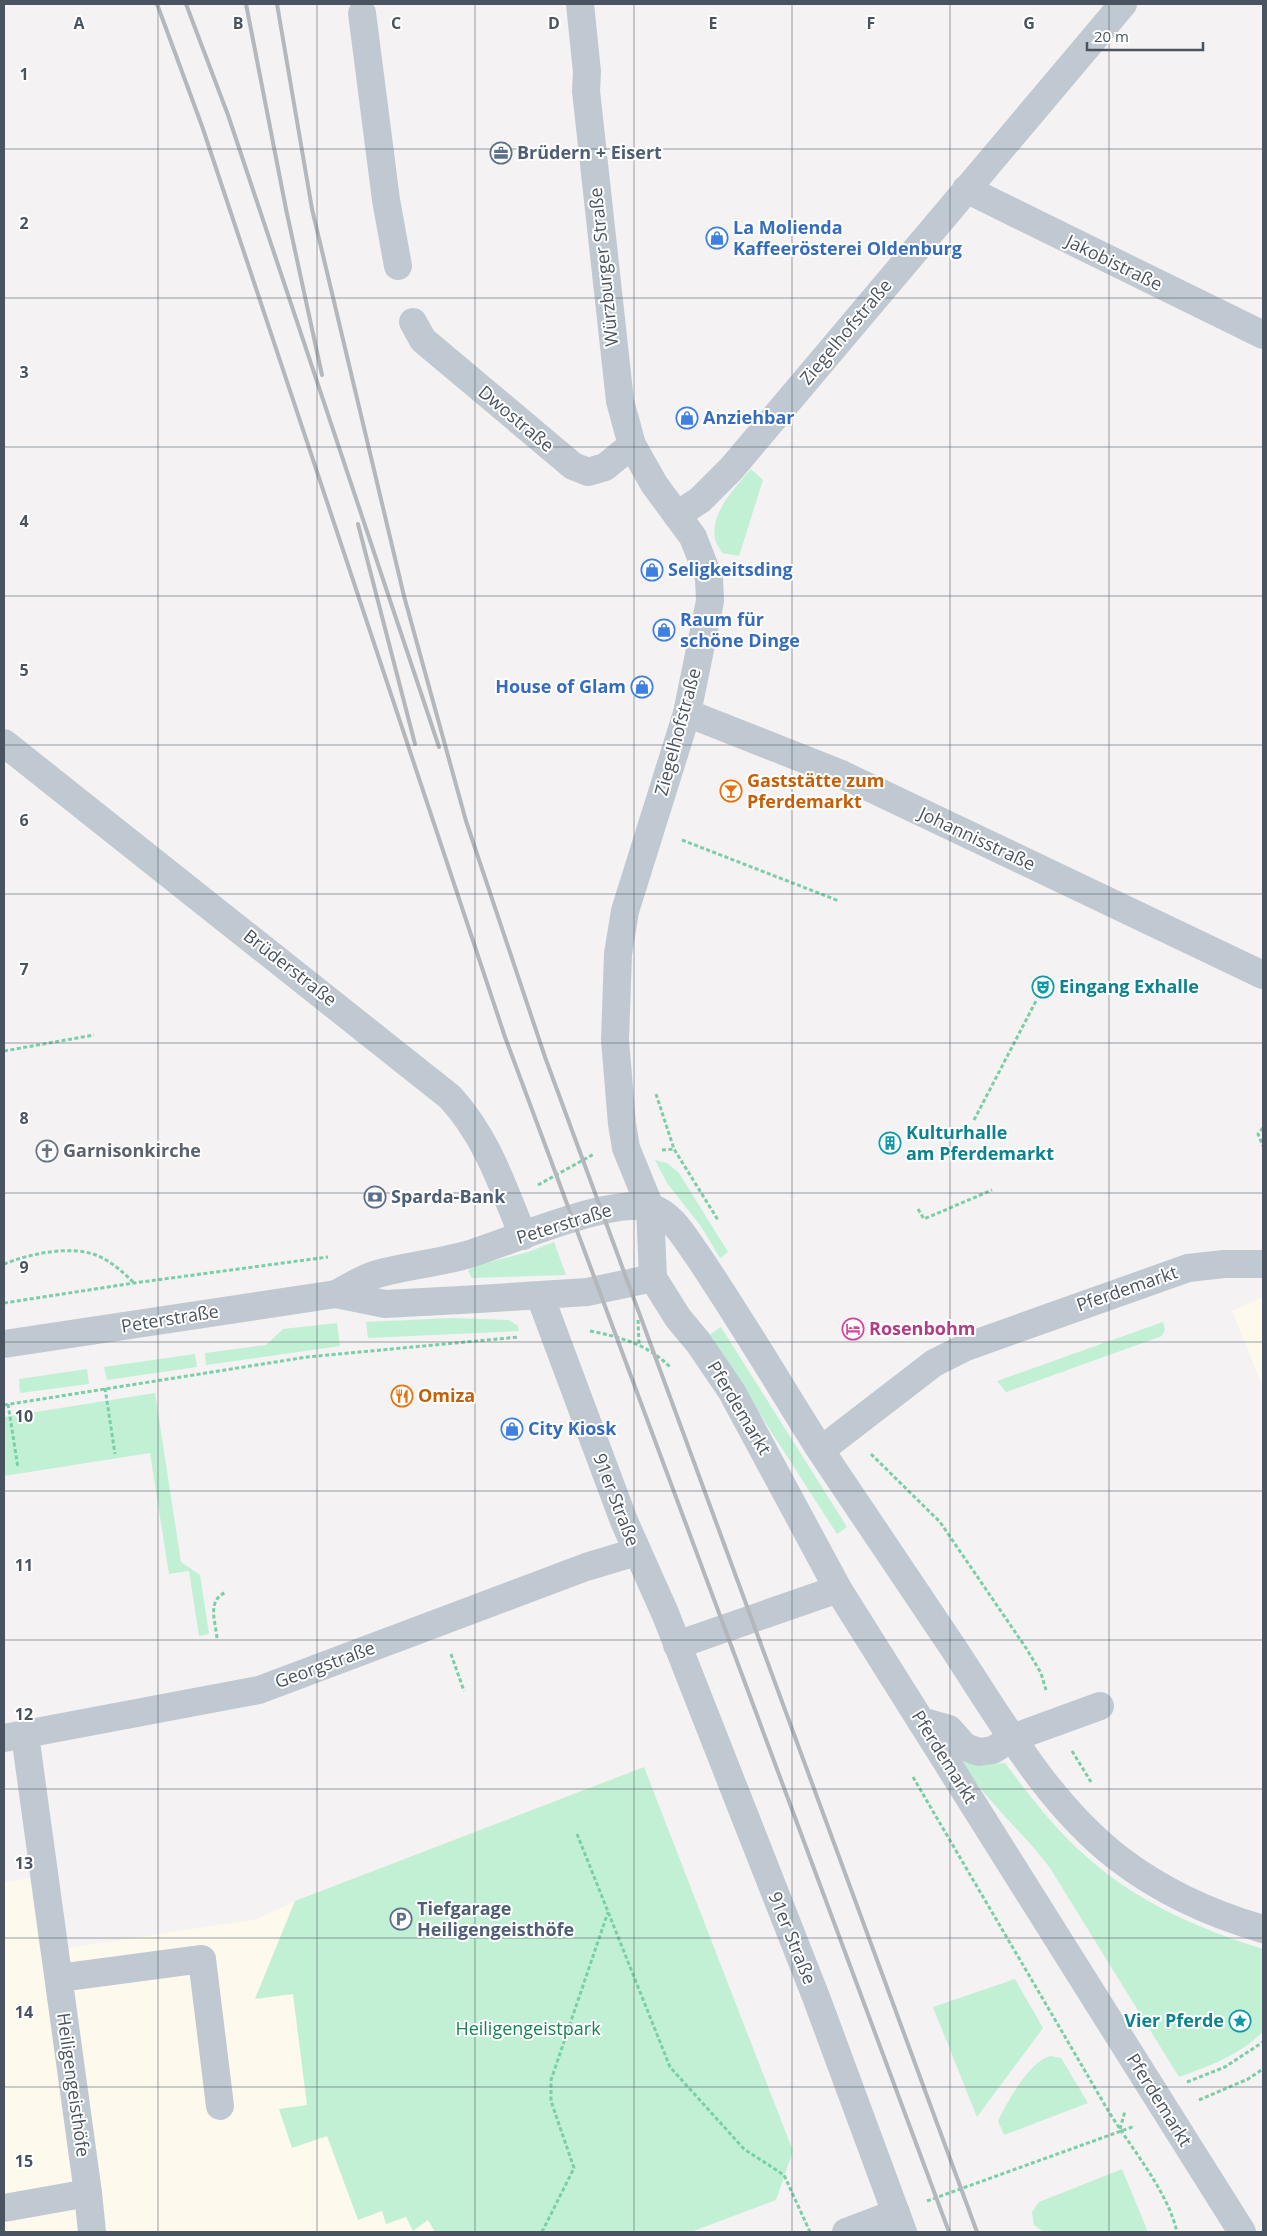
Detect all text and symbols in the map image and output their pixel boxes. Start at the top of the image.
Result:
text: A [73,12,85,34]
text: B [233,12,243,34]
text: C [391,12,401,34]
text: D [548,12,560,34]
text: E [709,12,718,34]
text: F [867,12,875,34]
text: G [1023,12,1035,34]
scale bar [1087,20,1203,52]
text: 20 m [1094,26,1129,46]
text: 1 [19,63,29,85]
place label: Brüdern + Eisert [517,140,662,164]
office icon: Brüdern + Eisert [489,141,513,165]
street label: Würzburger Straße [583,186,623,348]
text: 2 [19,212,29,234]
place label: La Molienda Kaffeerösterei Oldenburg [733,215,962,260]
shop icon: La Molienda Kaffeerösterei Oldenburg [705,226,729,250]
street label: Jakobistraße [1060,228,1167,296]
street label: Ziegelhofstraße [794,273,897,389]
text: 3 [19,361,29,383]
street label: Dwostraße [474,380,559,457]
place label: Anziehbar [703,405,794,429]
shop icon: Anziehbar [675,406,699,430]
text: 4 [19,510,29,532]
place label: Seligkeitsding [668,557,793,581]
shop icon: Seligkeitsding [640,558,664,582]
place label: Raum für schöne Dinge [680,607,800,652]
shop icon: Raum für schöne Dinge [652,618,676,642]
text: 5 [19,659,29,681]
street label: Ziegelhofstraße [648,665,706,798]
place label: House of Glam [495,674,626,698]
shop icon: House of Glam [630,675,654,699]
place label: Gaststätte zum Pferdemarkt [747,768,885,813]
bar icon: Gaststätte zum Pferdemarkt [719,779,743,803]
street label: Johannisstraße [914,800,1039,876]
text: 6 [19,809,29,831]
street label: Brüderstraße [239,923,342,1011]
text: 7 [19,958,29,980]
place label: Eingang Exhalle [1059,974,1199,998]
theatre icon: Eingang Exhalle [1031,975,1055,999]
text: 8 [19,1107,29,1129]
place label: Kulturhalle am Pferdemarkt [906,1120,1054,1165]
building icon: Kulturhalle am Pferdemarkt [878,1131,902,1155]
place label: Garnisonkirche [63,1138,201,1162]
church icon: Garnisonkirche [35,1139,59,1163]
place label: Sparda-Bank [391,1184,506,1208]
bank icon: Sparda-Bank [363,1185,387,1209]
street label: Peterstraße [513,1197,614,1249]
text: 9 [19,1256,29,1278]
street label: Pferdemarkt [1073,1260,1180,1317]
street label: Peterstraße [119,1298,220,1338]
place label: Rosenbohm [869,1316,975,1340]
hotel icon: Rosenbohm [841,1317,865,1341]
street label: Pferdemarkt [702,1356,777,1459]
place label: Omiza [418,1383,475,1407]
restaurant icon: Omiza [390,1384,414,1408]
text: 10 [15,1405,33,1427]
place label: City Kiosk [528,1416,617,1440]
shop icon: City Kiosk [500,1417,524,1441]
street label: 91er Straße [588,1450,646,1550]
text: 11 [15,1554,33,1576]
street label: Georgstraße [271,1635,378,1693]
text: 12 [15,1703,33,1725]
street label: Pferdemarkt [907,1705,983,1808]
text: 13 [15,1852,33,1874]
street label: 91er Straße [764,1888,822,1987]
place label: Tiefgarage Heiligengeisthöfe [417,1896,574,1941]
parking icon: Tiefgarage Heiligengeisthöfe [389,1907,413,1931]
text: 14 [15,2001,33,2023]
place label: Vier Pferde [1124,2008,1224,2032]
place icon: Vier Pferde [1228,2009,1252,2033]
street label: Heiligengeisthöfe [52,2011,96,2159]
park label: Heiligengeistpark [455,2016,601,2040]
street label: Pferdemarkt [1122,2048,1198,2151]
text: 15 [15,2150,33,2172]

